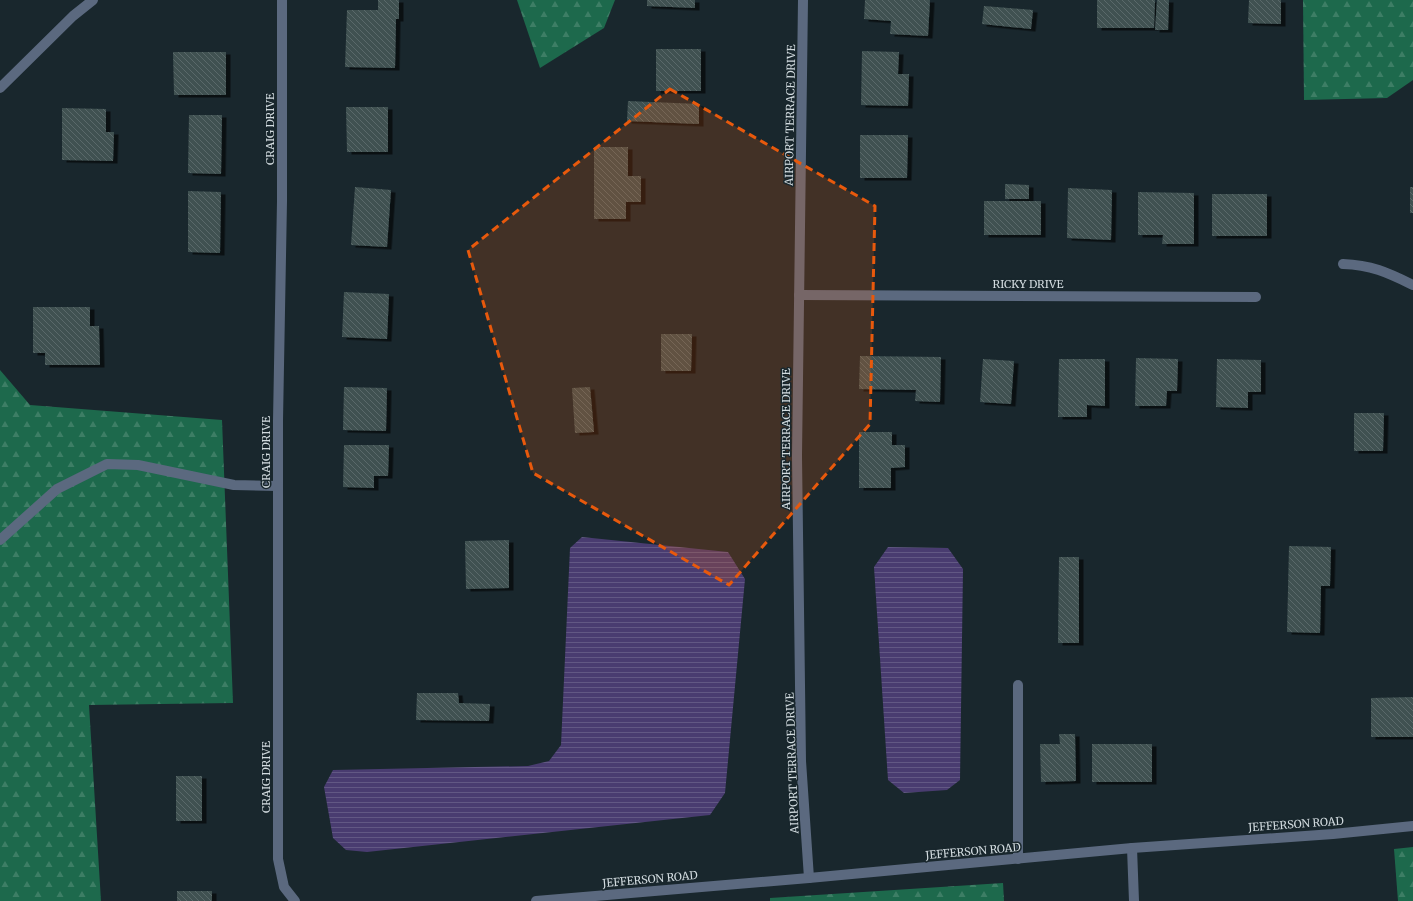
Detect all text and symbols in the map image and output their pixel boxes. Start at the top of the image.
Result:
street label: AIRPORT TERRACE DRIVE [782,44,798,187]
street label: CRAIG DRIVE [263,93,277,165]
street label: RICKY DRIVE [993,277,1063,291]
street label: AIRPORT TERRACE DRIVE [779,368,793,511]
street label: CRAIG DRIVE [259,416,273,488]
street label: AIRPORT TERRACE DRIVE [783,692,801,835]
street label: CRAIG DRIVE [259,741,273,813]
street label: JEFFERSON ROAD [1247,814,1344,834]
street label: JEFFERSON ROAD [924,840,1021,862]
street label: JEFFERSON ROAD [601,868,698,890]

